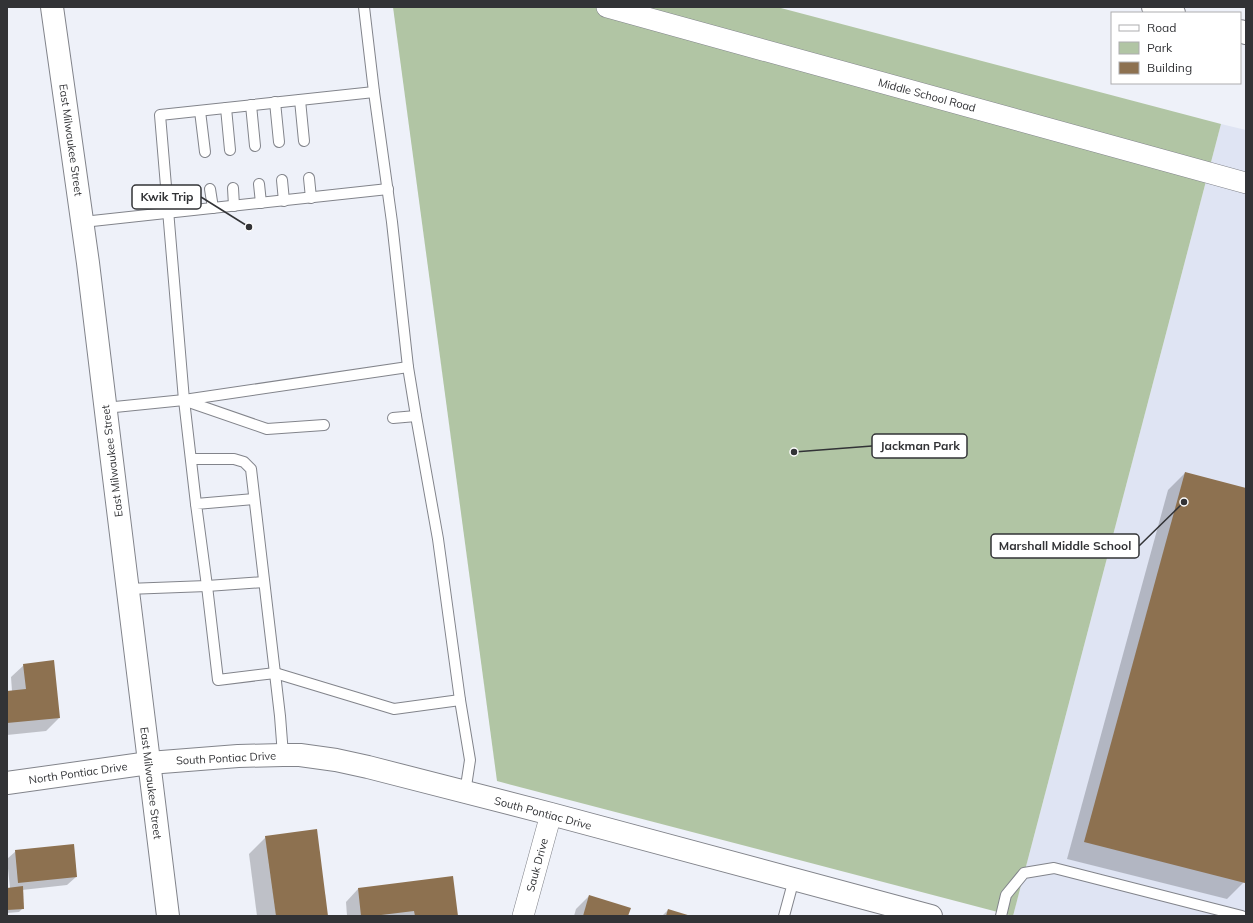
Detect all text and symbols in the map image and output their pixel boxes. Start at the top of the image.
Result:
legend [1111,12,1241,84]
text: Road [1147,20,1176,35]
text: Park [1147,40,1173,55]
text: Building [1147,60,1192,75]
street label: Middle School Road [877,75,977,115]
street label: East Milwaukee Street [56,83,86,197]
callout: Kwik Trip [132,185,201,209]
text: Kwik Trip [140,189,194,204]
street label: East Milwaukee Street [98,404,126,518]
callout: Jackman Park [872,434,967,458]
text: Jackman Park [880,438,960,453]
callout: Marshall Middle School [991,534,1139,558]
text: Marshall Middle School [999,538,1131,553]
street label: East Milwaukee Street [137,726,165,840]
street label: South Pontiac Drive [176,748,276,768]
street label: North Pontiac Drive [28,759,128,787]
street label: South Pontiac Drive [493,793,593,833]
street label: Sauk Drive [523,837,551,893]

